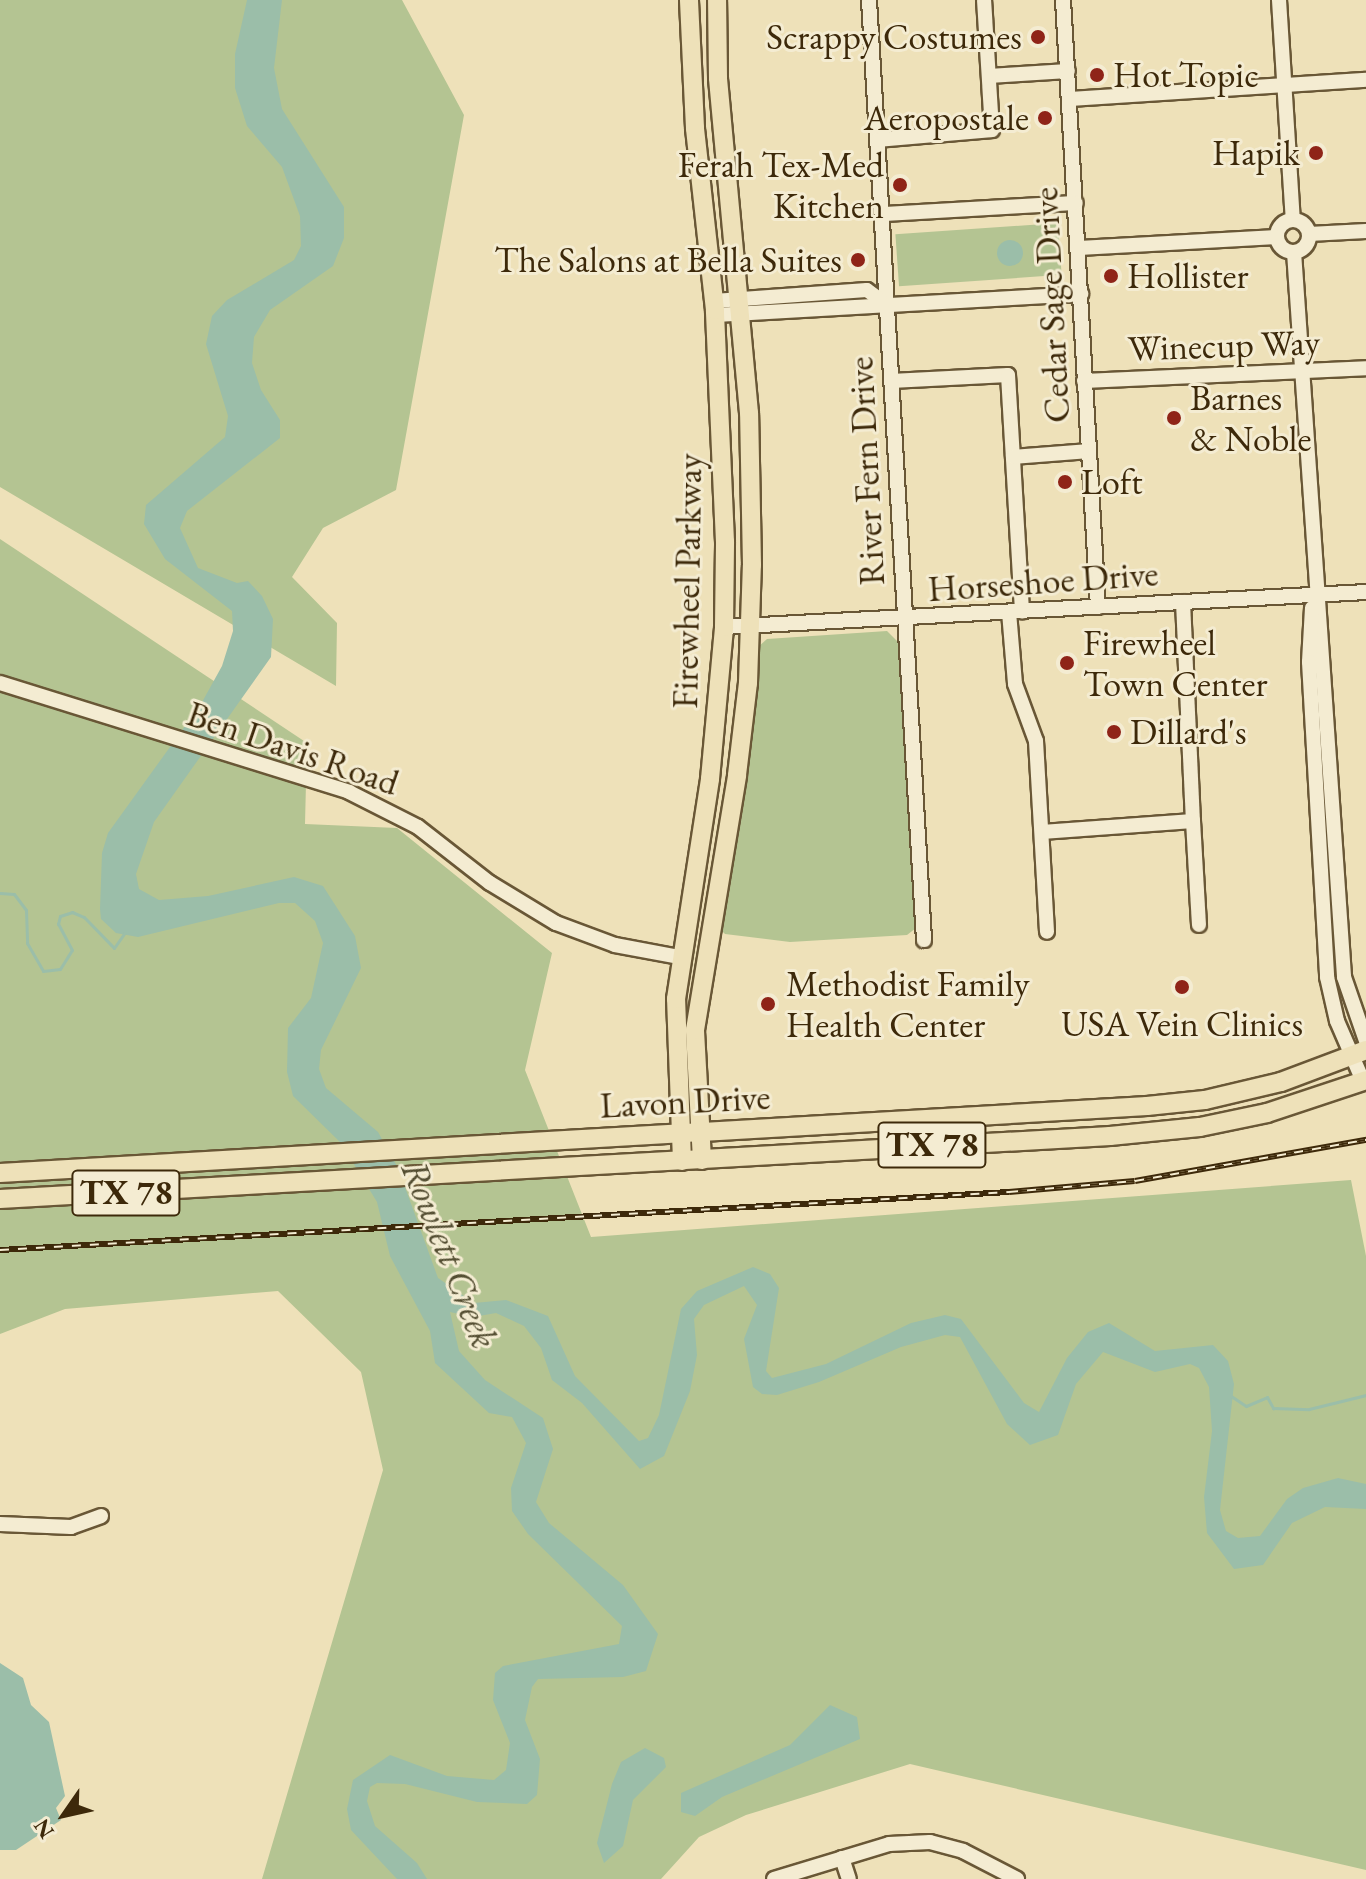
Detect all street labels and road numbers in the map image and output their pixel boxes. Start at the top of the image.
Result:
street label: Cedar Sage Drive [1023,186,1079,424]
street label: Winecup Way [1127,320,1321,370]
street label: River Fern Drive [838,355,894,587]
street label: Firewheel Parkway [663,453,711,709]
street label: Horseshoe Drive [926,551,1160,611]
street label: Ben Davis Road [182,692,404,804]
street label: Lavon Drive [599,1075,771,1127]
road number: TX 78 [876,1115,988,1175]
road number: TX 78 [70,1163,182,1223]

